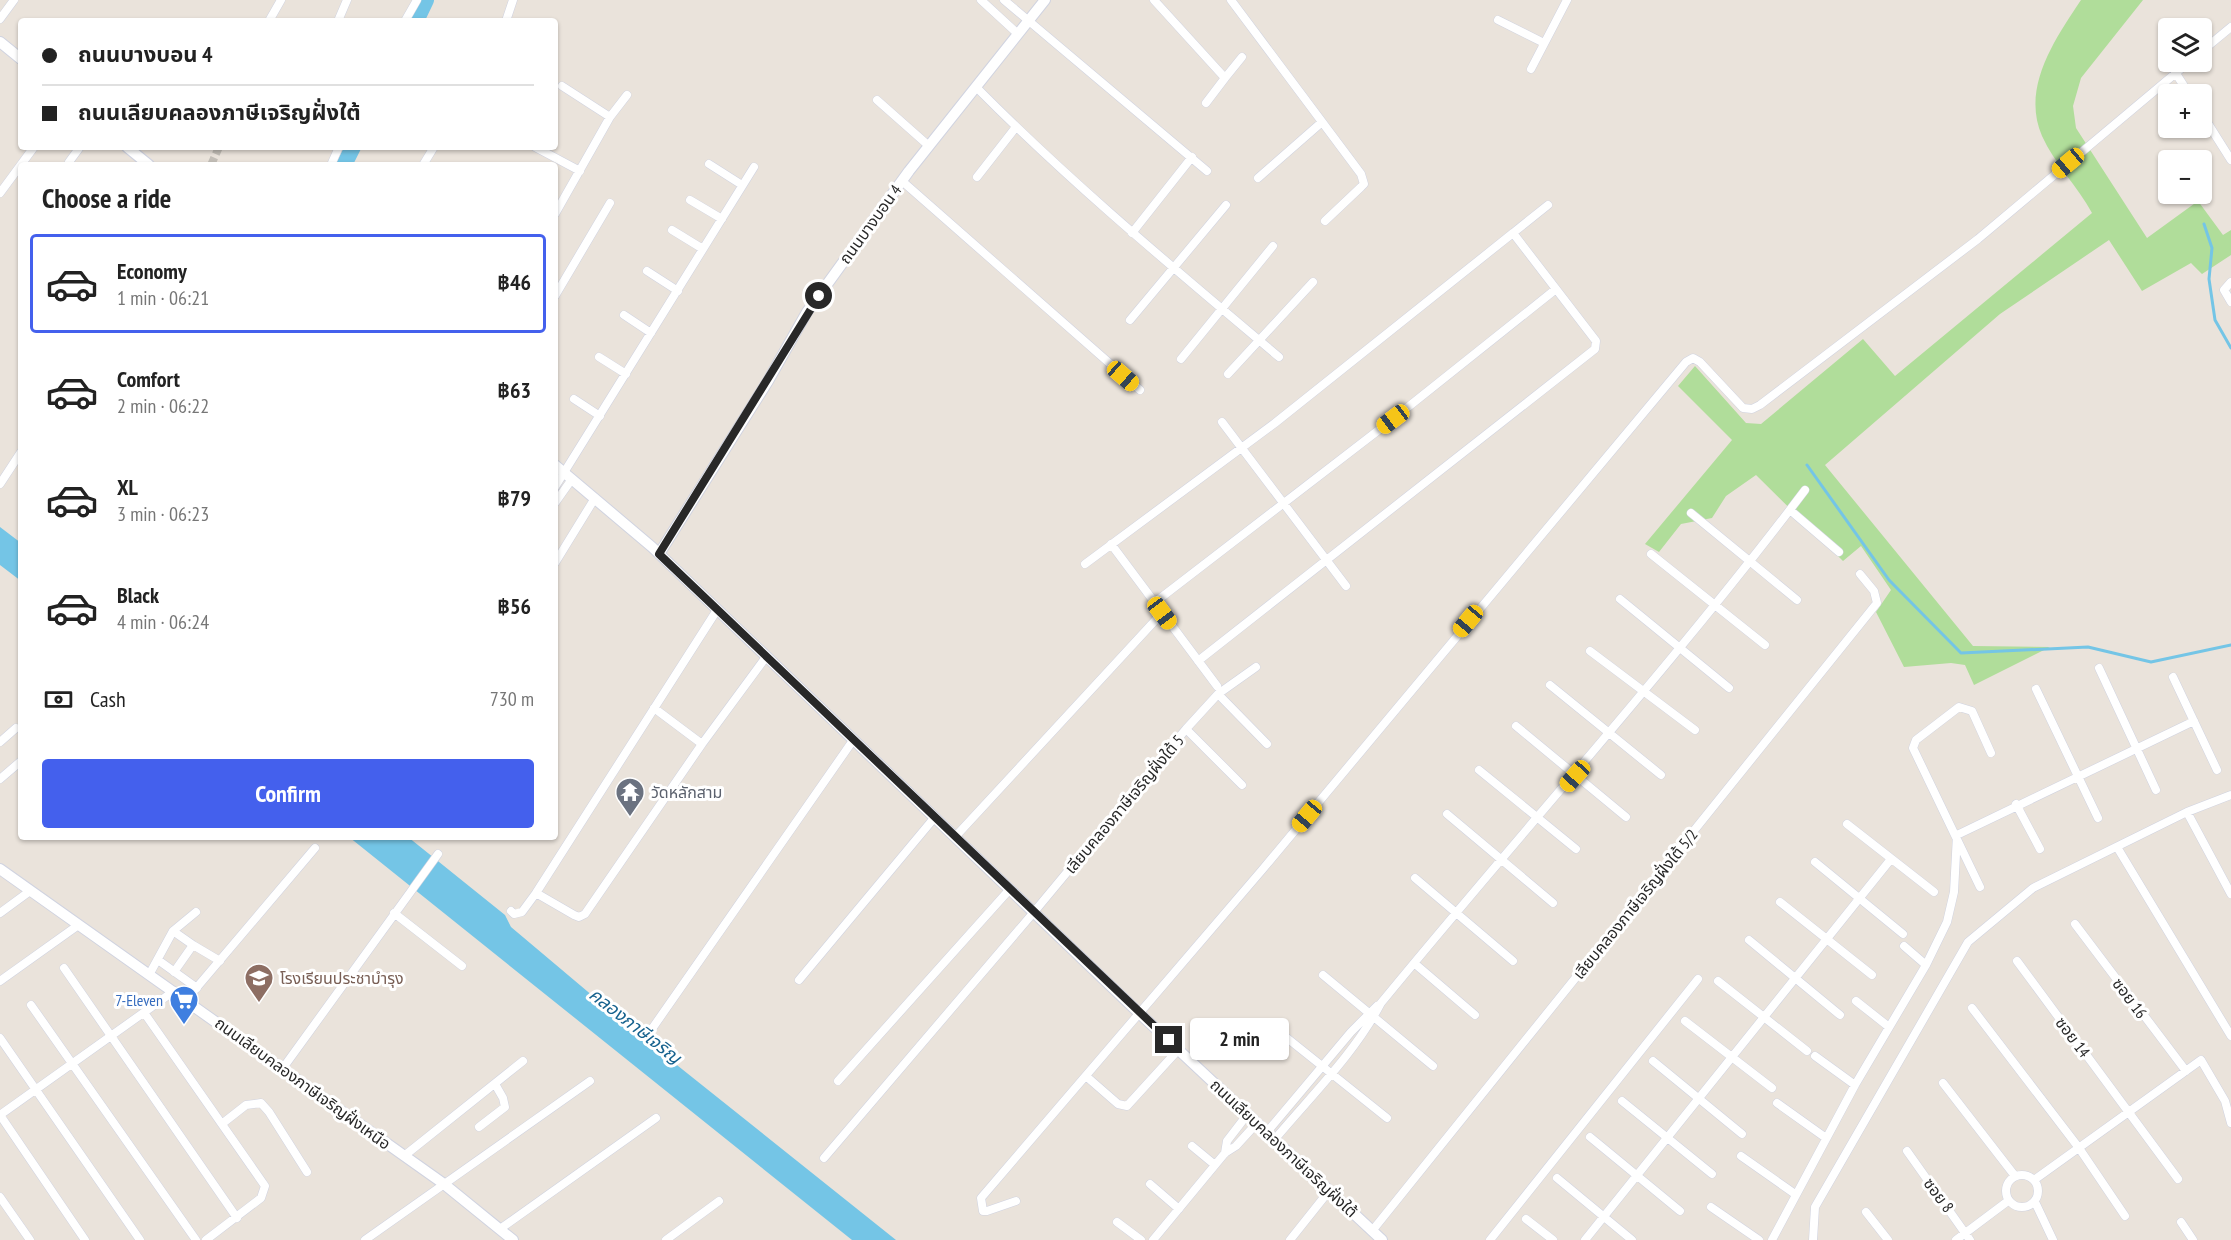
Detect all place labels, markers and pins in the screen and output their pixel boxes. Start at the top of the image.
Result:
temple icon: วัดหลักสาม [614,776,646,818]
place label: วัดหลักสาม [651,782,722,802]
school or university icon: โรงเรียนประชาบำรุง [243,962,275,1004]
place label: โรงเรียนประชาบำรุง [280,968,404,988]
supermarket icon: 7-Eleven [168,984,200,1026]
place label: 7-Eleven [115,990,163,1010]

